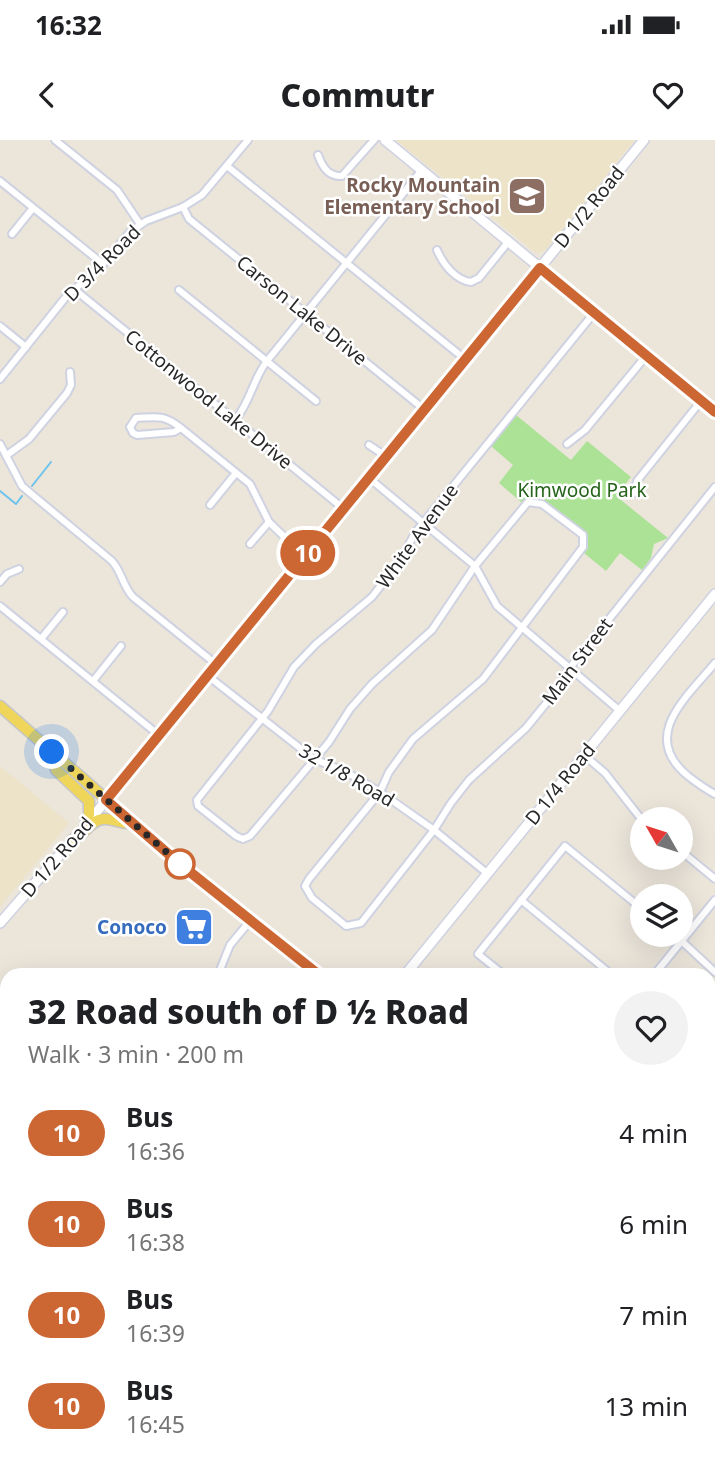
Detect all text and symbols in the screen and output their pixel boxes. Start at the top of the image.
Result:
text: 16:32 [35,7,102,43]
text: Commutr [281,73,434,116]
icon: back [28,76,66,114]
icon: heart [649,76,687,114]
street label: D 1/2 Road [548,161,630,253]
place label: Rocky Mountain Elementary School [324,172,500,220]
school or university icon: Rocky Mountain Elementary School [506,175,548,217]
street label: D 3/4 Road [58,219,146,307]
street label: Carson Lake Drive [231,249,373,371]
street label: Cottonwood Lake Drive [120,323,298,475]
park label: Kimwood Park [517,477,647,503]
street label: White Avenue [370,478,464,594]
line badge: 10 [276,530,340,576]
text: 10 [294,536,322,569]
street label: Main Street [536,612,618,710]
your location [34,734,69,769]
street label: 32 1/8 Road [295,737,399,813]
street label: D 1/4 Road [519,738,601,830]
north arrow [630,807,693,870]
map controls [630,807,693,947]
street label: D 1/2 Road [15,811,99,903]
unlabelled marker [165,849,195,879]
button: layers [630,884,693,947]
supermarket icon: Conoco [173,906,215,948]
place label: Conoco [97,914,167,940]
text: 32 Road south of D ½ Road [28,989,469,1034]
button: heart [614,991,688,1065]
text: Walk · 3 min · 200 m [28,1038,244,1070]
text: Bus [126,1099,173,1135]
text: 4 min [619,1115,688,1151]
text: 10 [53,1116,80,1149]
text: 16:36 [126,1135,185,1167]
text: Bus [126,1190,173,1226]
text: 6 min [619,1206,688,1242]
text: 10 [53,1207,80,1240]
text: 16:38 [126,1226,185,1258]
text: Bus [126,1281,173,1317]
text: 7 min [619,1297,688,1333]
text: 10 [53,1298,80,1331]
text: 16:39 [126,1317,185,1349]
text: Bus [126,1372,173,1408]
text: 13 min [604,1388,688,1424]
text: 10 [53,1389,80,1422]
text: 16:45 [126,1408,185,1440]

